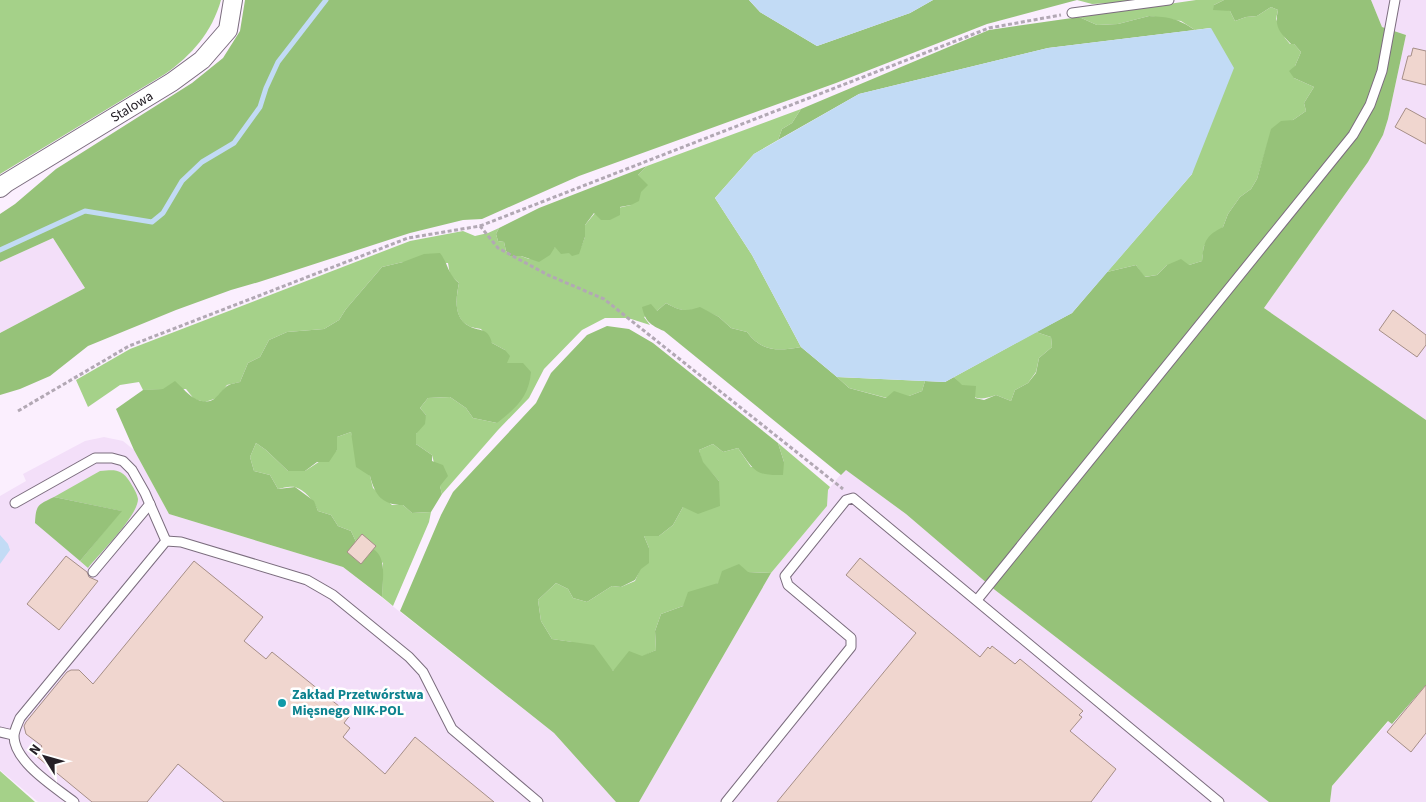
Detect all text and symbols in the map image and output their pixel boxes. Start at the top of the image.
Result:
street label: Stalowa [107,86,157,128]
place label: Zakład Przetwórstwa Mięsnego NIK-POL [292,685,424,721]
marker: Zakład Przetwórstwa Mięsnego NIK-POL [276,697,288,709]
north arrow [20,732,70,782]
text: N [25,740,46,760]

